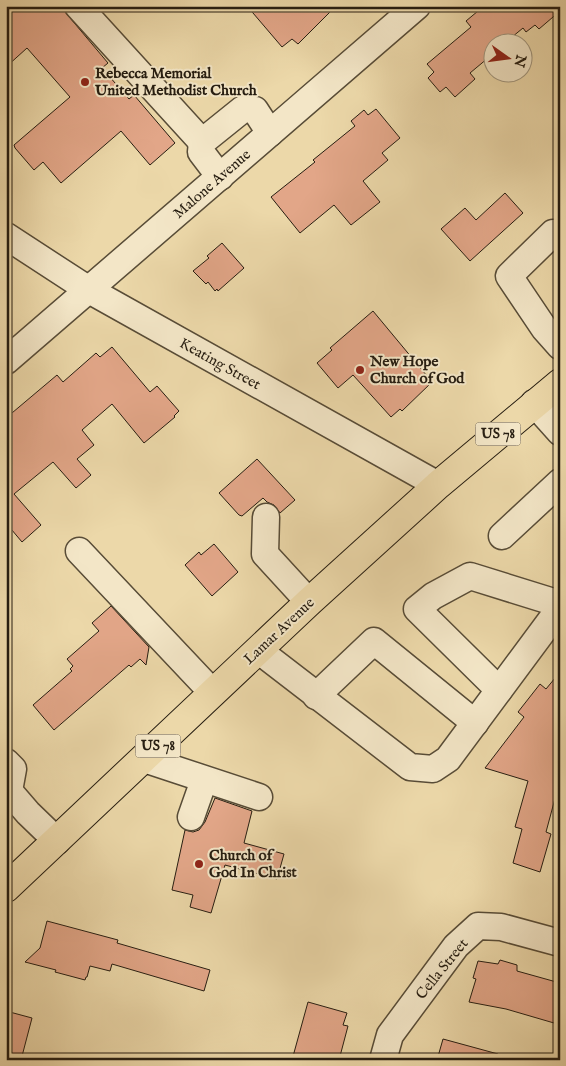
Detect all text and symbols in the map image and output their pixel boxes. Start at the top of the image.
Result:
north arrow [484,32,534,82]
text: N [509,52,530,69]
place label: Rebecca Memorial United Methodist Church [94,64,258,100]
marker: Rebecca Memorial United Methodist Church [79,76,91,88]
street label: Malone Avenue [169,145,255,223]
street label: Keating Street [176,334,264,394]
place label: New Hope Church of God [369,352,465,388]
marker: New Hope Church of God [354,364,366,376]
road number: US 78 [476,422,520,446]
street label: Lamar Avenue [240,593,318,669]
road number: US 78 [136,734,180,758]
place label: Church of God In Christ [209,846,298,882]
marker: Church of God In Christ [193,858,205,870]
street label: Cella Street [412,935,472,1003]

